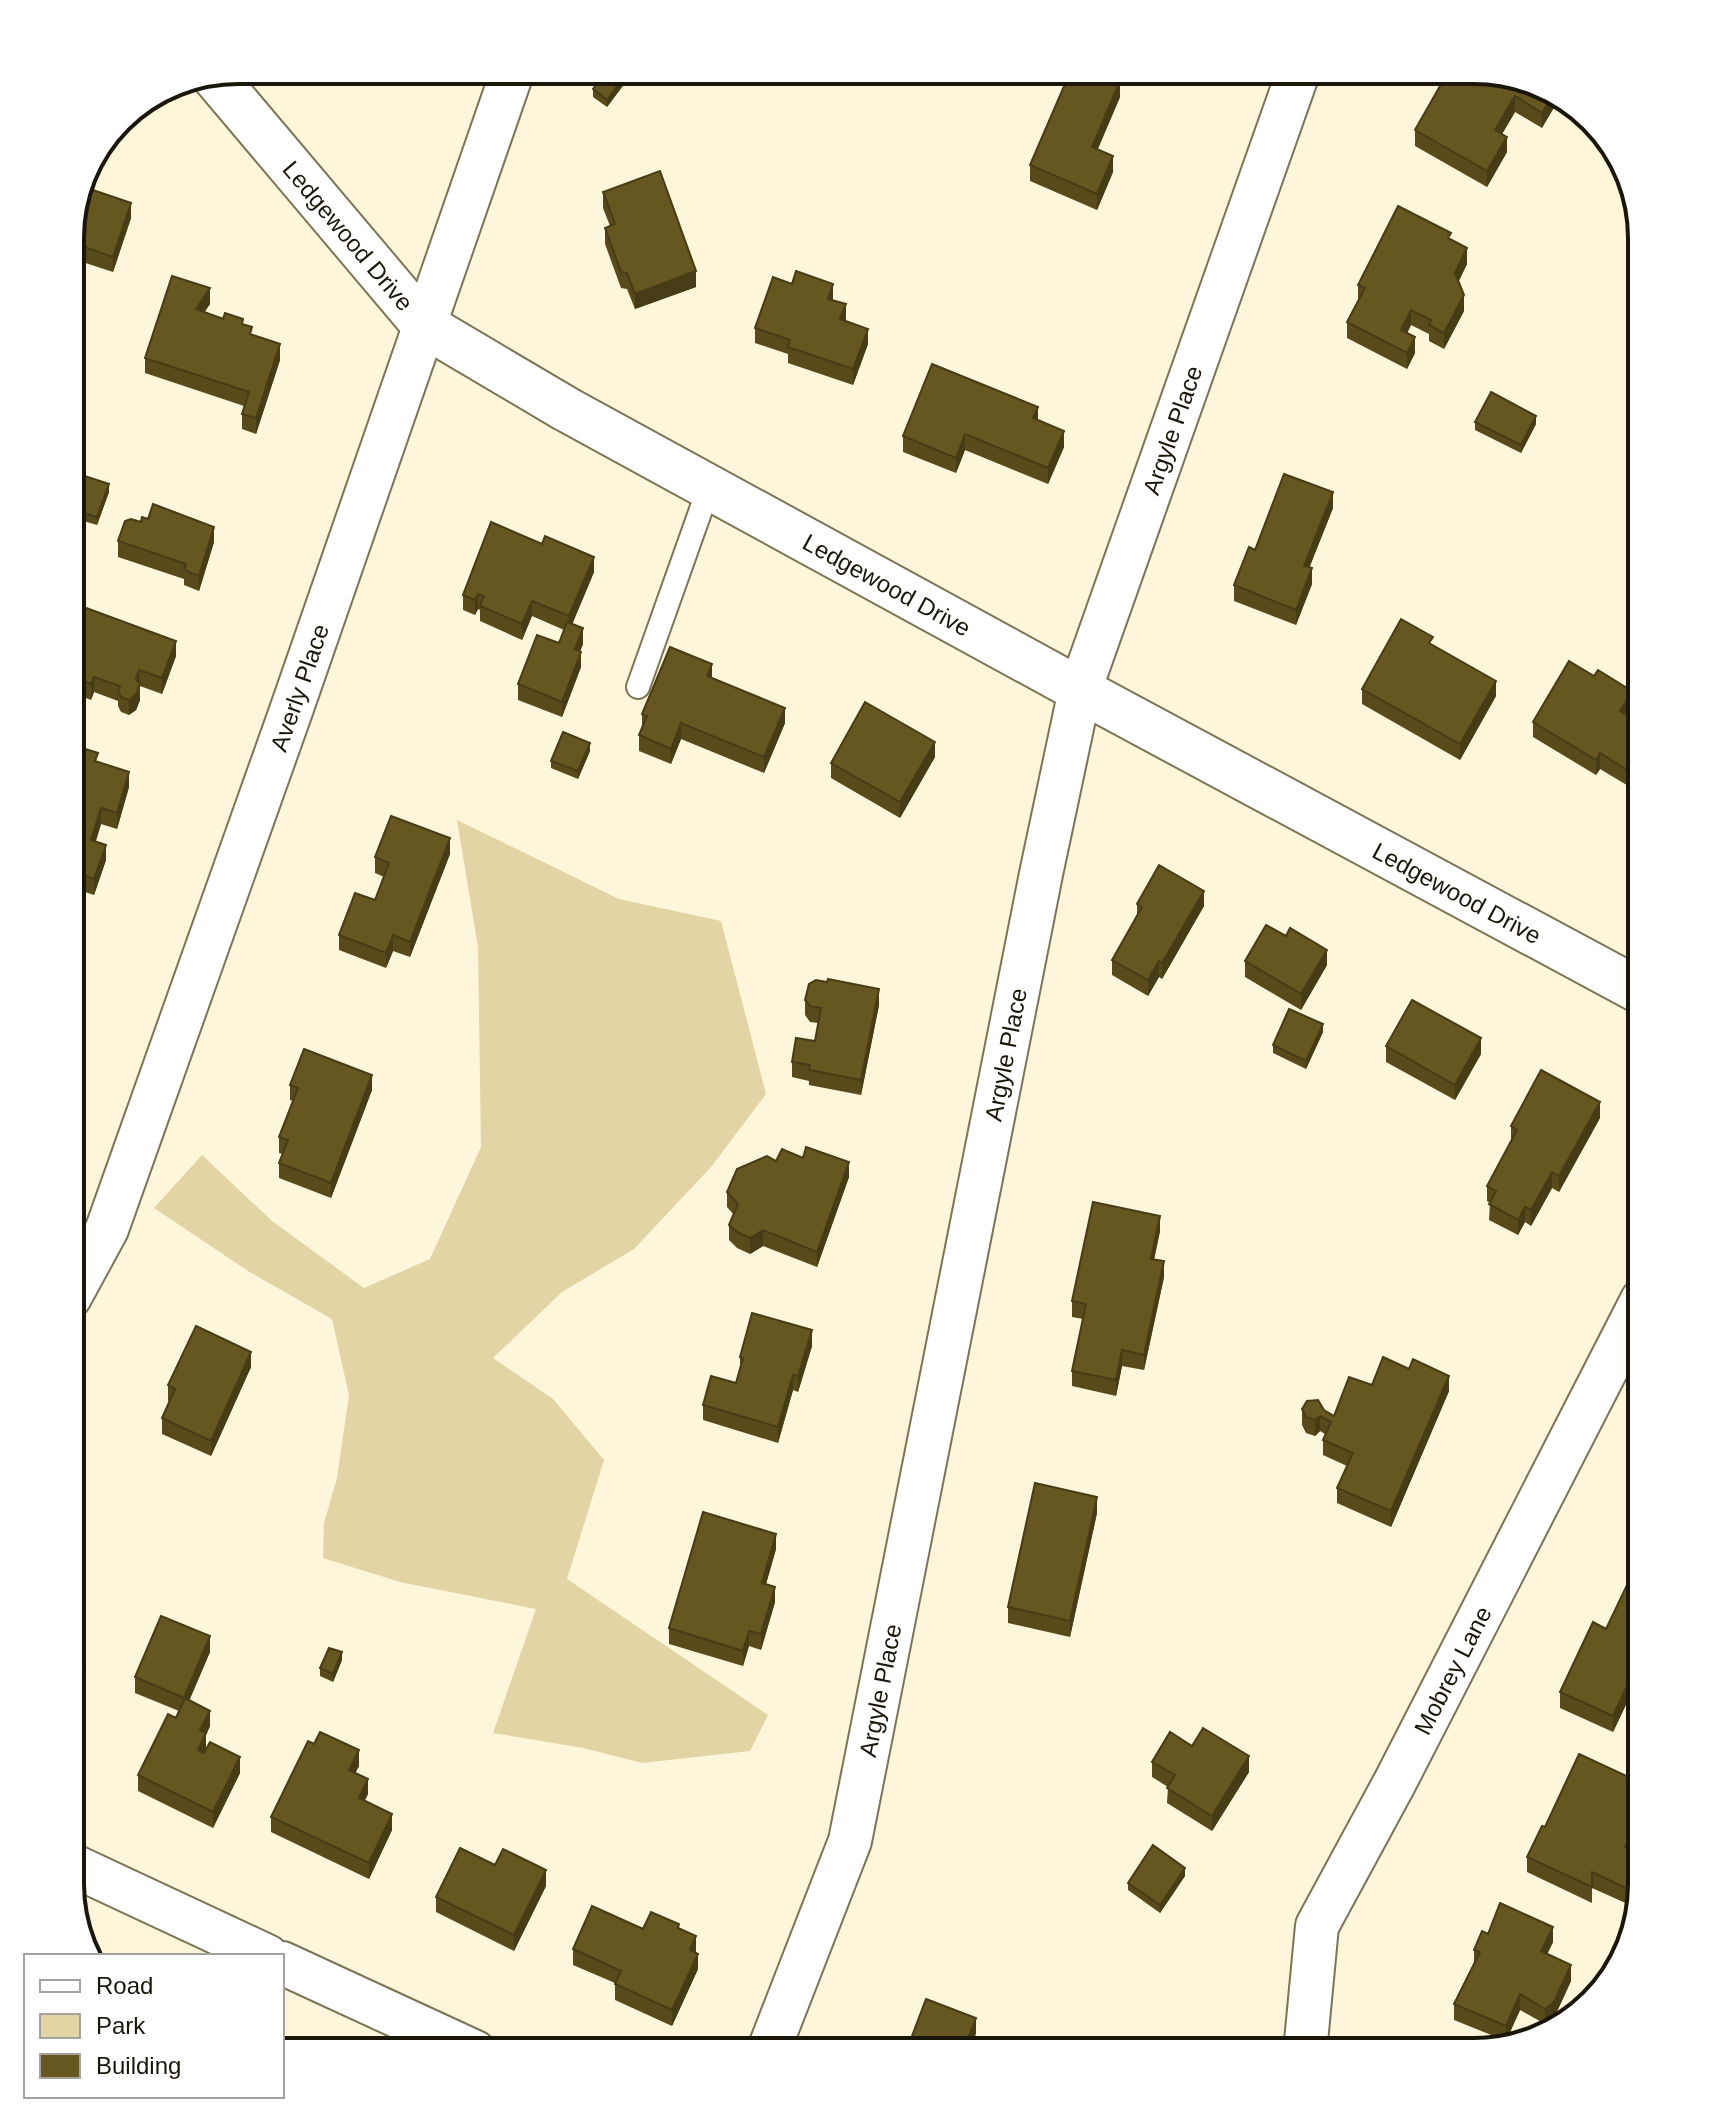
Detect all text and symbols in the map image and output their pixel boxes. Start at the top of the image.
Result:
street label: Ledgewood Drive [278,155,419,316]
street label: Argyle Place [1137,362,1207,498]
street label: Ledgewood Drive [799,528,976,641]
street label: Averly Place [264,620,334,755]
street label: Ledgewood Drive [1368,836,1546,949]
street label: Argyle Place [979,986,1032,1123]
street label: Mobrey Lane [1408,1602,1496,1739]
street label: Argyle Place [853,1622,906,1759]
legend [24,1954,284,2098]
text: Road [96,1972,153,1999]
text: Park [96,2012,146,2039]
text: Building [96,2052,181,2079]

